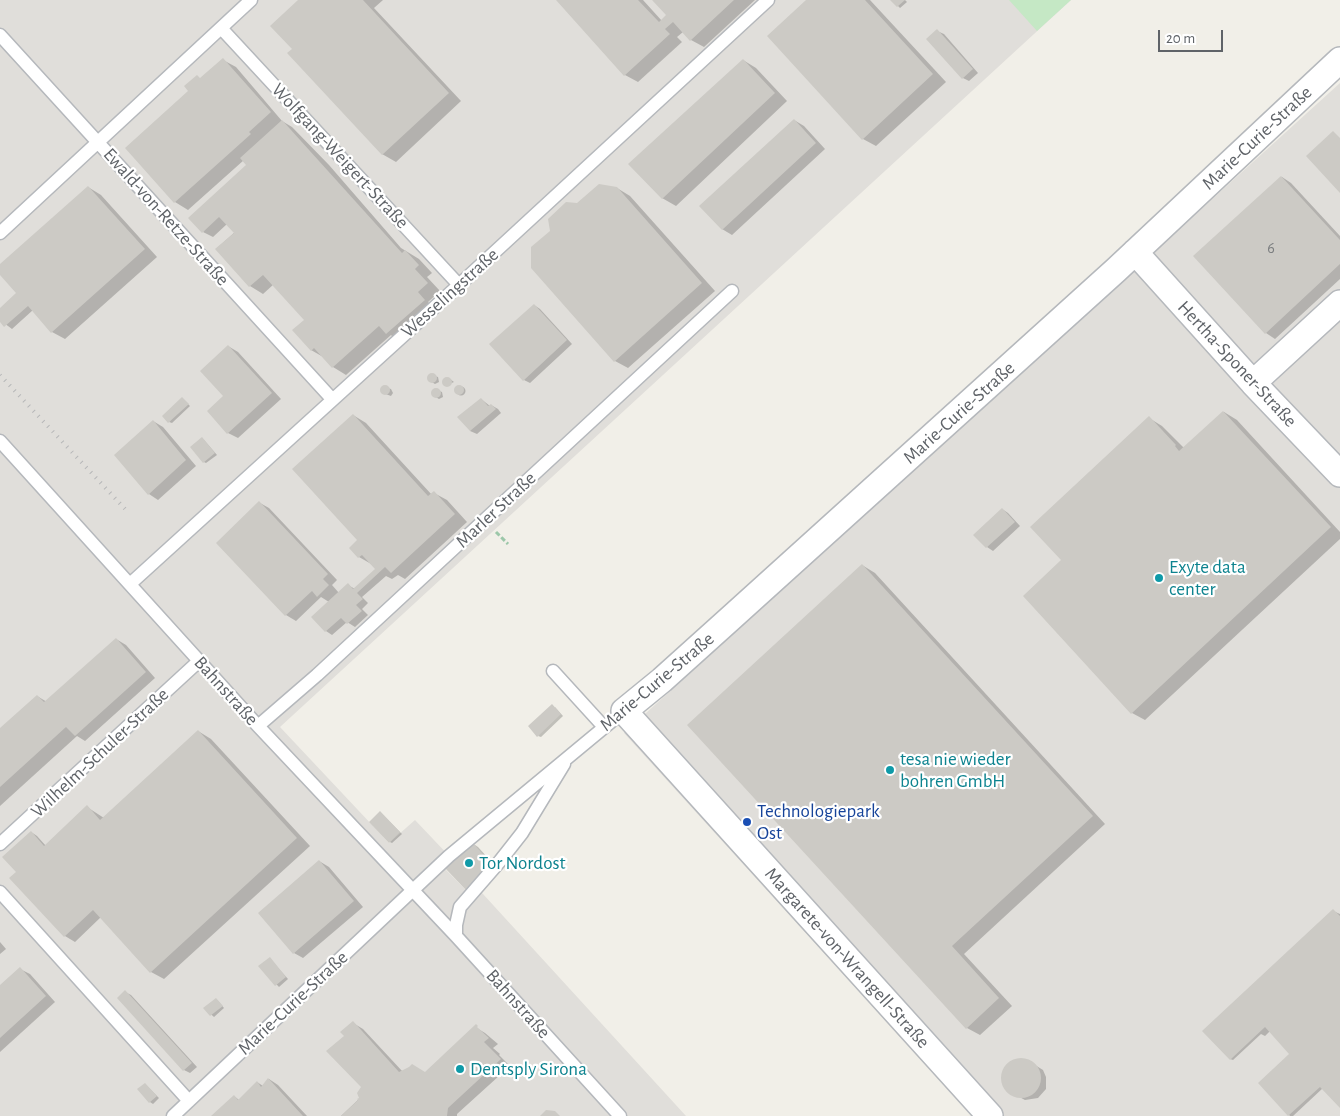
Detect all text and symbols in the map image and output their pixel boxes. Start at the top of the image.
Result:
scale bar [1160,20,1225,52]
text: 20 m [1166,31,1195,46]
street label: Wolfgang-Weigert-Straße [267,78,413,234]
street label: Marie-Curie-Straße [1197,81,1317,195]
street label: Ewald-von-Retze-Straße [98,143,234,291]
house number: 6 [1267,238,1275,258]
street label: Wesselingstraße [397,243,503,343]
street label: Hertha-Sponer-Straße [1172,296,1302,432]
street label: Marie-Curie-Straße [899,357,1019,469]
street label: Marler Straße [451,467,541,553]
place label: Exyte data center [1169,556,1246,600]
marker: Exyte data center [1153,572,1165,584]
street label: Marie-Curie-Straße [595,628,719,736]
street label: Bahnstraße [189,652,263,730]
street label: Wilhelm-Schuler-Straße [26,683,174,823]
place label: tesa nie wieder bohren GmbH [900,748,1011,792]
marker: tesa nie wieder bohren GmbH [884,764,896,776]
place label: Technologiepark Ost [757,800,880,844]
marker: Technologiepark Ost [741,816,753,828]
place label: Tor Nordost [479,852,566,874]
marker: Tor Nordost [463,857,475,869]
street label: Margarete-von-Wrangell-Straße [760,863,934,1053]
street label: Marie-Curie-Straße [233,946,353,1060]
street label: Bahnstraße [481,965,555,1043]
place label: Dentsply Sirona [470,1058,587,1080]
marker: Dentsply Sirona [454,1063,466,1075]

